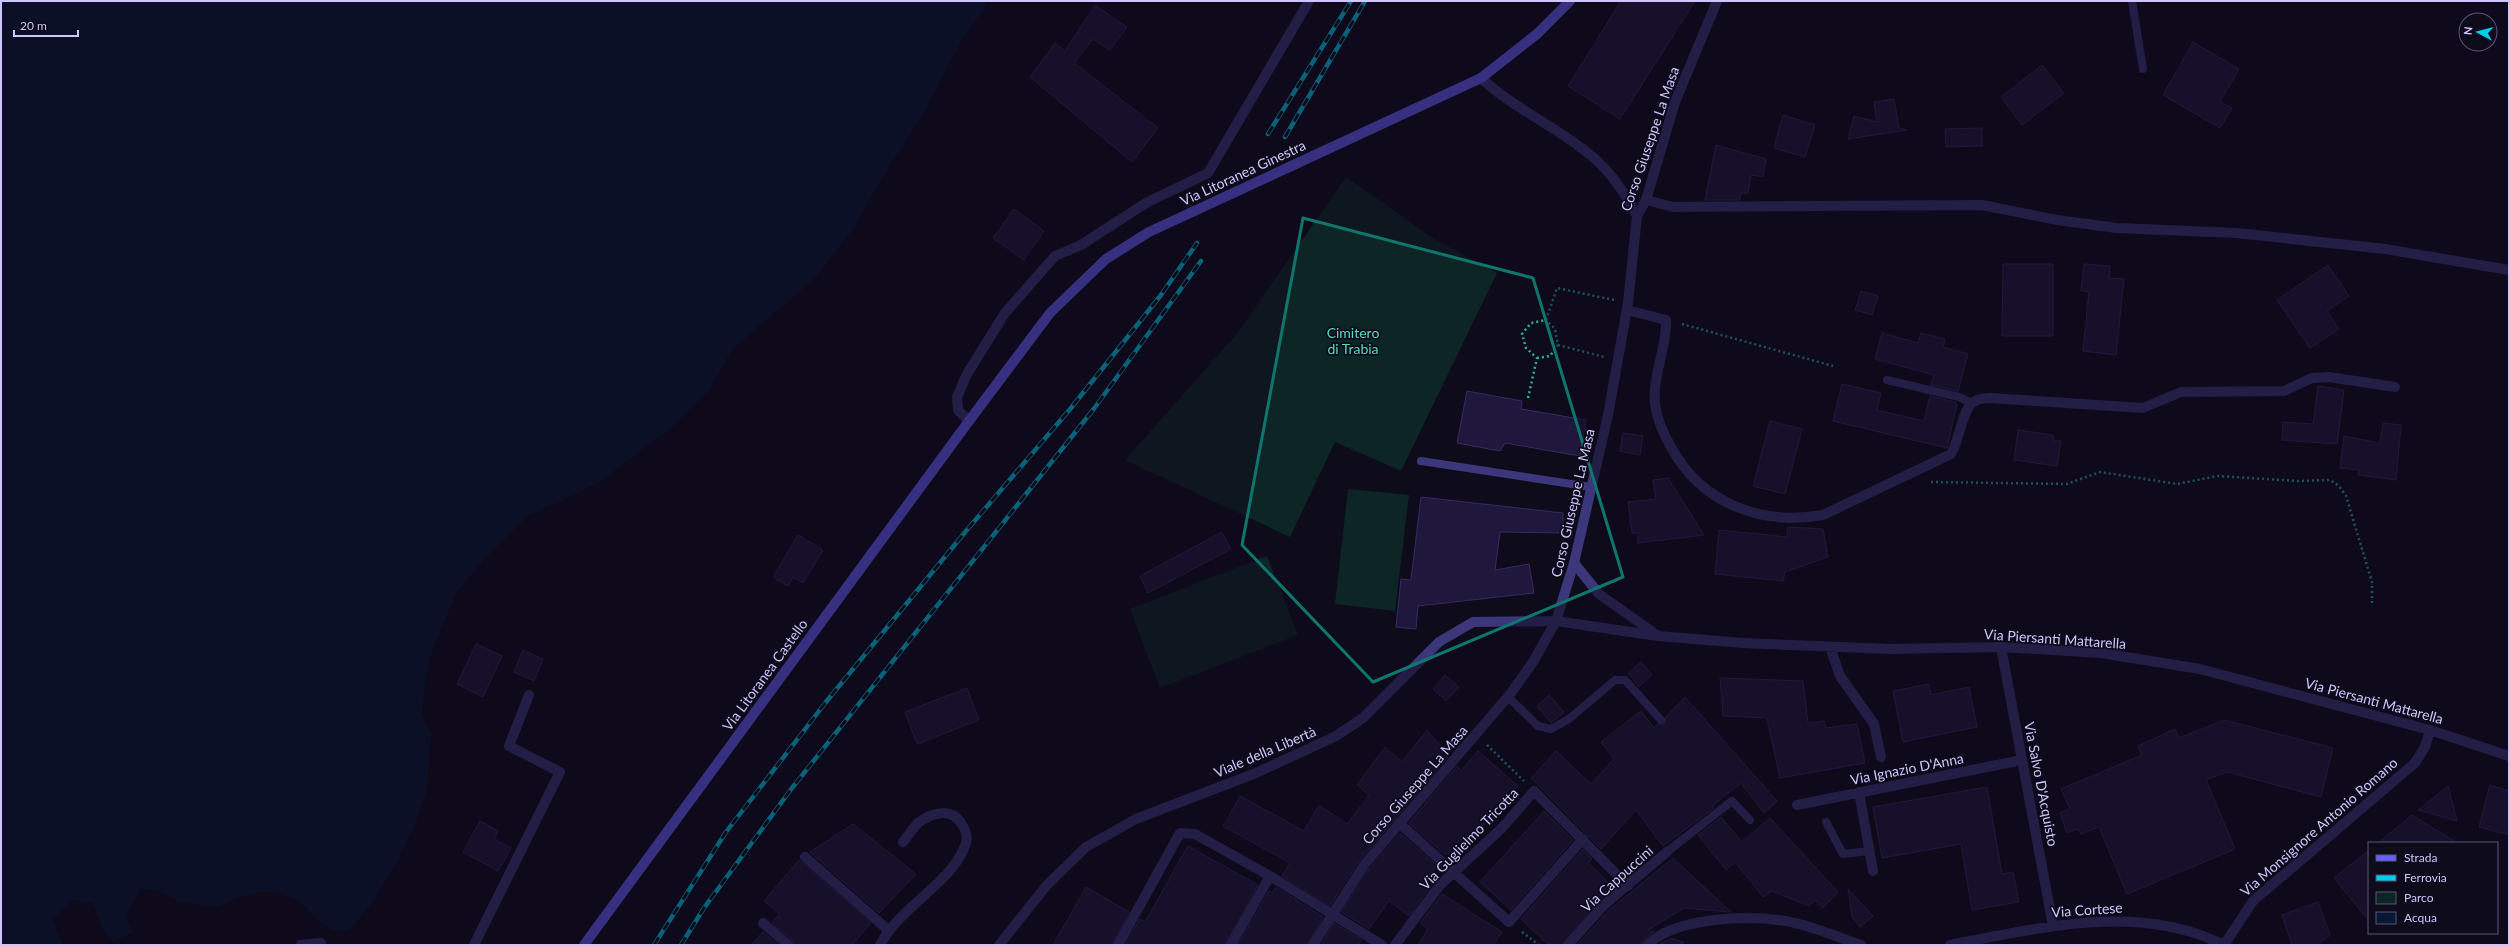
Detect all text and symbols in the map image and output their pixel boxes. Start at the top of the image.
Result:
scale bar [14,12,78,38]
north arrow [2458,12,2498,52]
text: 20 m [20,18,47,33]
text: N [2461,26,2475,36]
street label: Corso Giuseppe La Masa [1617,64,1682,213]
street label: Via Litoranea Ginestra [1177,136,1308,209]
park label: Cimitero di Trabia [1327,324,1379,357]
street label: Corso Giuseppe La Masa [1547,427,1598,579]
street label: Via Litoranea Castello [718,616,811,734]
street label: Via Piersanti Mattarella [1983,625,2127,652]
street label: Via Piersanti Mattarella [2303,674,2445,727]
street label: Via Salvo D'Acquisto [2021,720,2062,848]
street label: Viale della Libertà [1211,722,1318,781]
street label: Corso Giuseppe La Masa [1358,722,1471,848]
street label: Via Ignazio D'Anna [1849,749,1965,788]
street label: Via Monsignore Antonio Romano [2237,754,2401,900]
street label: Via Guglielmo Tricotta [1416,784,1522,893]
street label: Via Cappuccini [1577,842,1656,915]
legend [2368,842,2498,934]
text: Strada [2404,850,2437,865]
text: Ferrovia [2404,870,2447,885]
text: Parco [2404,890,2434,905]
street label: Via Cortese [2051,899,2123,920]
text: Acqua [2404,910,2437,925]

